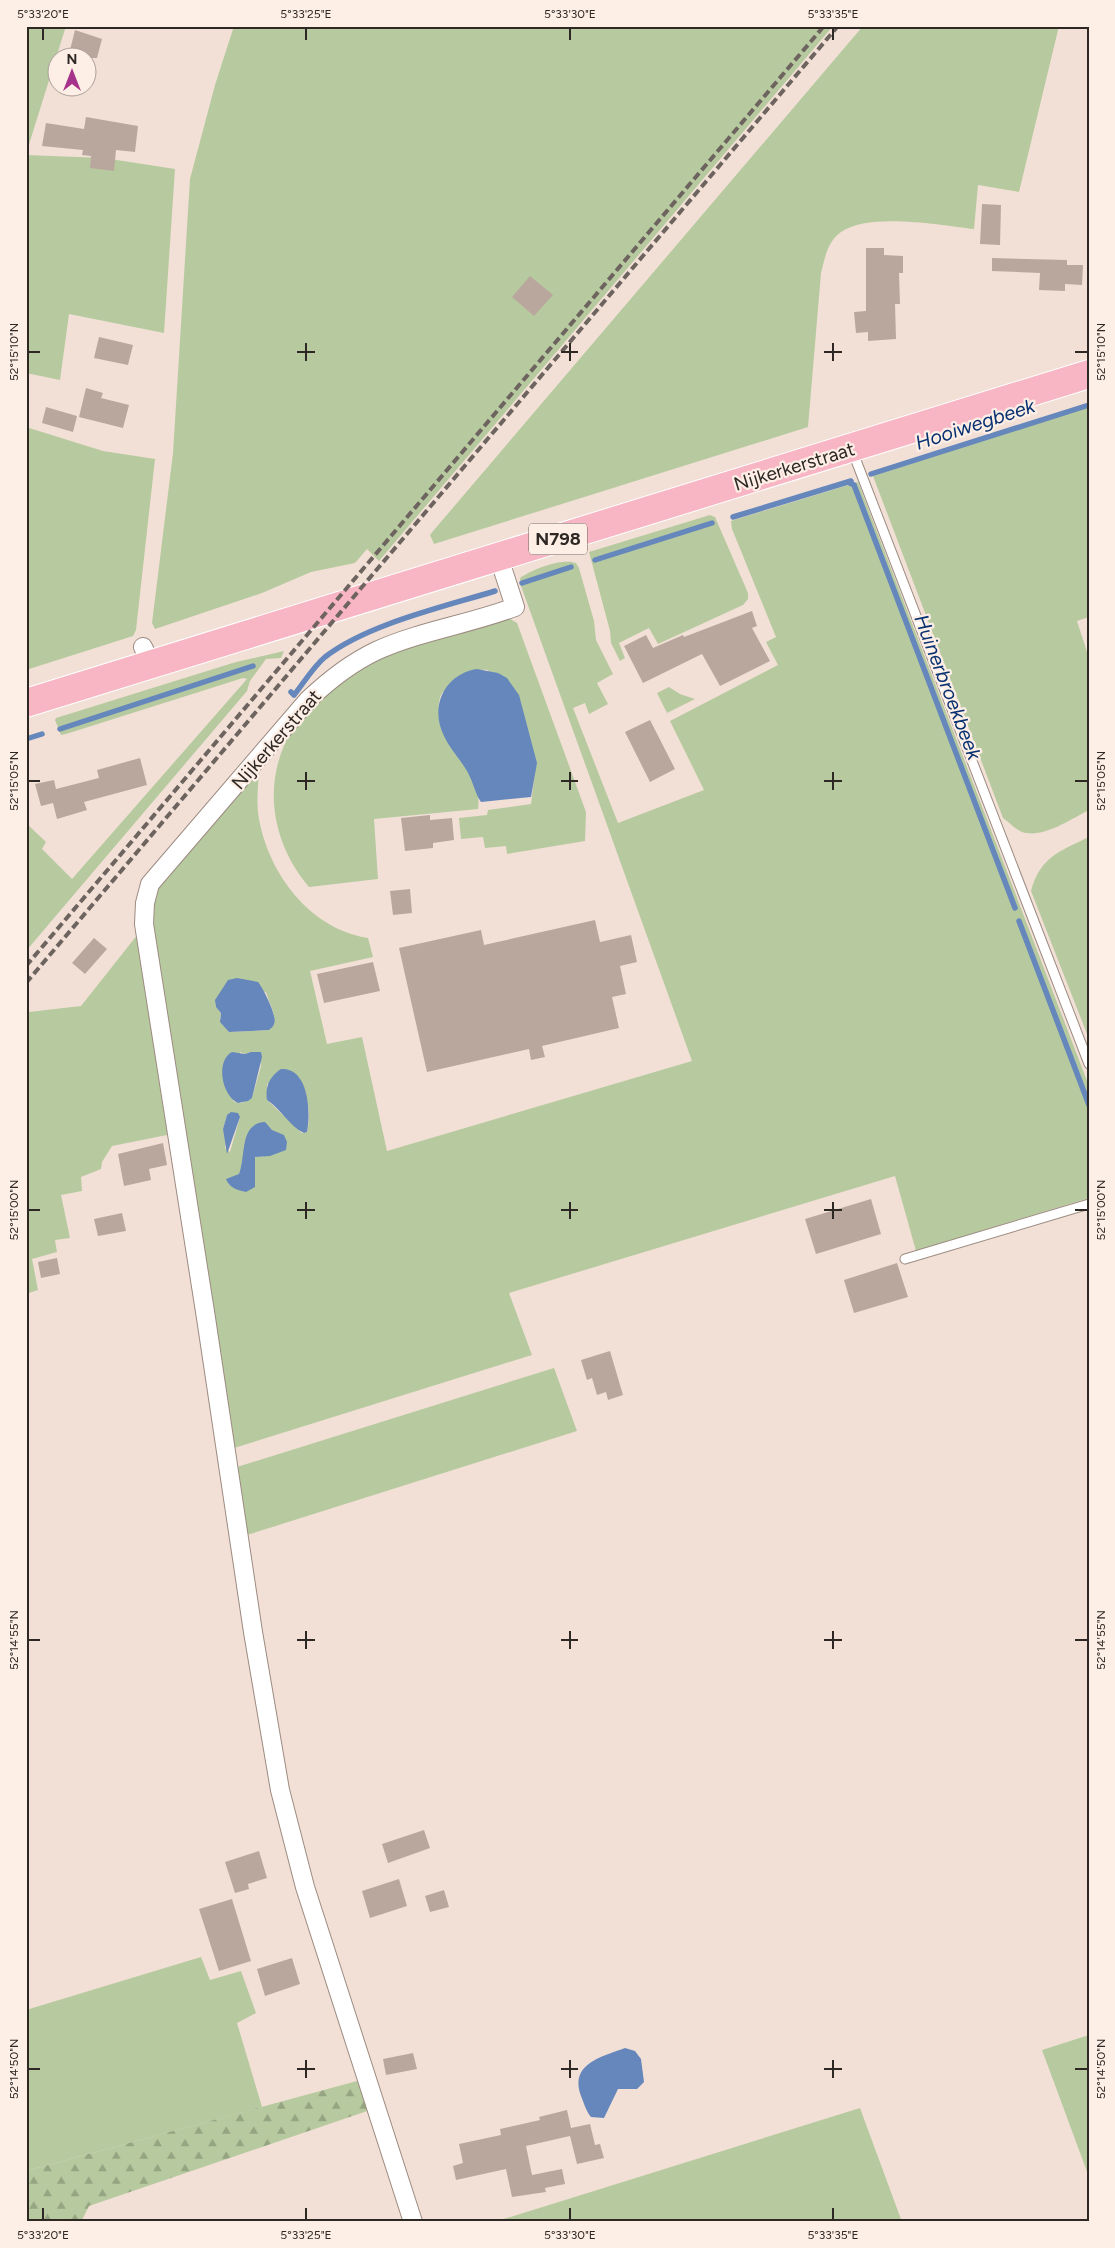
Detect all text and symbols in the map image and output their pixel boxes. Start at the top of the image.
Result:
text: 5°33'20"E [17,7,69,21]
text: 5°33'25"E [280,7,332,21]
text: 5°33'30"E [544,7,596,21]
text: 5°33'35"E [807,7,859,21]
north arrow [48,48,98,98]
text: N [67,51,77,68]
text: 52°15'10"N [7,323,21,381]
text: 52°15'10"N [1094,323,1108,381]
water label: Hooiwegbeek [912,393,1039,455]
street label: Nijkerkerstraat [731,437,857,496]
road number: N798 [529,524,587,554]
water label: Huinerbroekbeek [909,611,987,764]
street label: Nijkerkerstraat [227,685,326,794]
text: 52°15'05"N [7,751,21,811]
text: 52°15'05"N [1094,751,1108,811]
text: 52°15'00"N [7,1180,21,1240]
text: 52°15'00"N [1094,1180,1108,1240]
text: 52°14'55"N [7,1610,21,1670]
text: 52°14'55"N [1094,1610,1108,1670]
text: 52°14'50"N [7,2039,21,2099]
text: 52°14'50"N [1094,2039,1108,2099]
text: 5°33'20"E [17,2228,69,2242]
text: 5°33'25"E [280,2228,332,2242]
text: 5°33'30"E [544,2228,596,2242]
text: 5°33'35"E [807,2228,859,2242]

